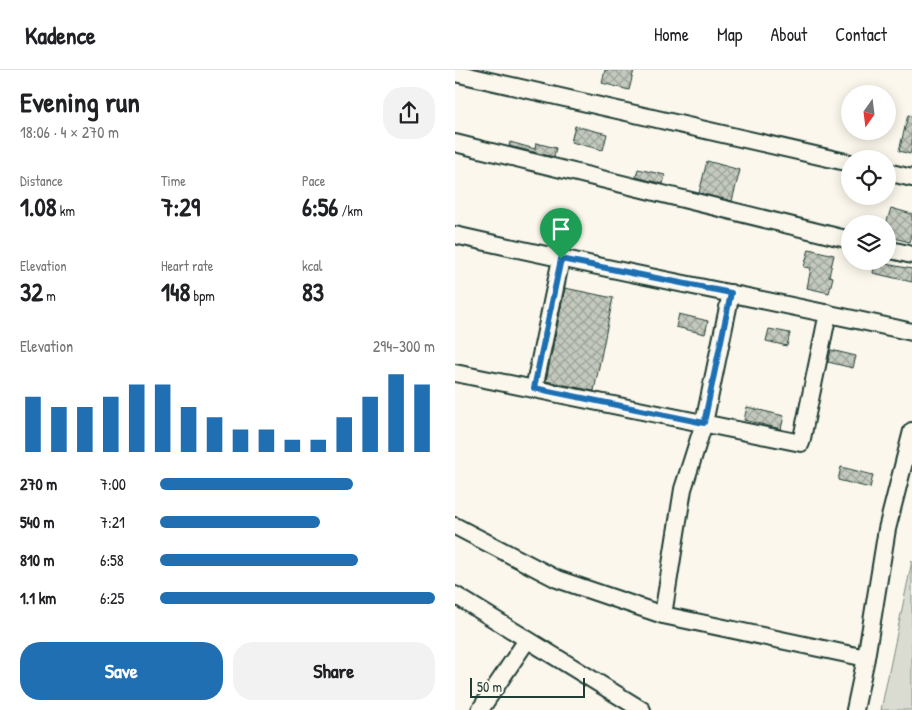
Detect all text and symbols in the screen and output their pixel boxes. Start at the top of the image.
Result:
text: Kadence [25,19,96,51]
text: Home [654,22,689,47]
text: Map [717,22,742,47]
text: About [770,22,807,47]
text: Contact [835,22,887,47]
text: Evening run [20,83,140,121]
north arrow [841,85,896,140]
map controls [841,85,896,270]
button: share [383,87,435,139]
text: 18:06 · 4 × 270 m [20,121,119,143]
button: locate [841,150,896,205]
text: Distance [20,171,63,190]
text: Time [161,171,186,190]
text: Pace [302,171,325,190]
text: 1.08 [20,190,56,224]
text: 7:29 [161,190,200,224]
text: 6:56 [302,190,338,224]
text: km [56,201,75,220]
text: /km [338,201,363,220]
pin [540,208,582,259]
icon: arrive [547,215,575,243]
button: layers [841,215,896,270]
text: Elevation [20,256,67,275]
text: Heart rate [161,256,213,275]
text: kcal [302,256,322,275]
text: 32 [20,275,43,309]
text: 148 [161,275,190,309]
text: 83 [302,275,324,309]
text: m [43,286,56,305]
text: bpm [190,286,215,305]
text: Elevation [20,335,73,357]
text: 294–300 m [373,335,435,357]
text: 270 m [20,473,57,495]
text: 7:00 [100,473,126,495]
text: 540 m [20,511,55,533]
text: 7:21 [100,511,125,533]
text: 810 m [20,549,54,571]
text: 6:58 [100,549,124,571]
text: 1.1 km [20,587,56,609]
text: 6:25 [100,587,124,609]
button: Save [20,642,223,700]
button: Share [233,642,435,700]
scale bar [470,675,585,698]
text: 50 m [477,677,502,696]

